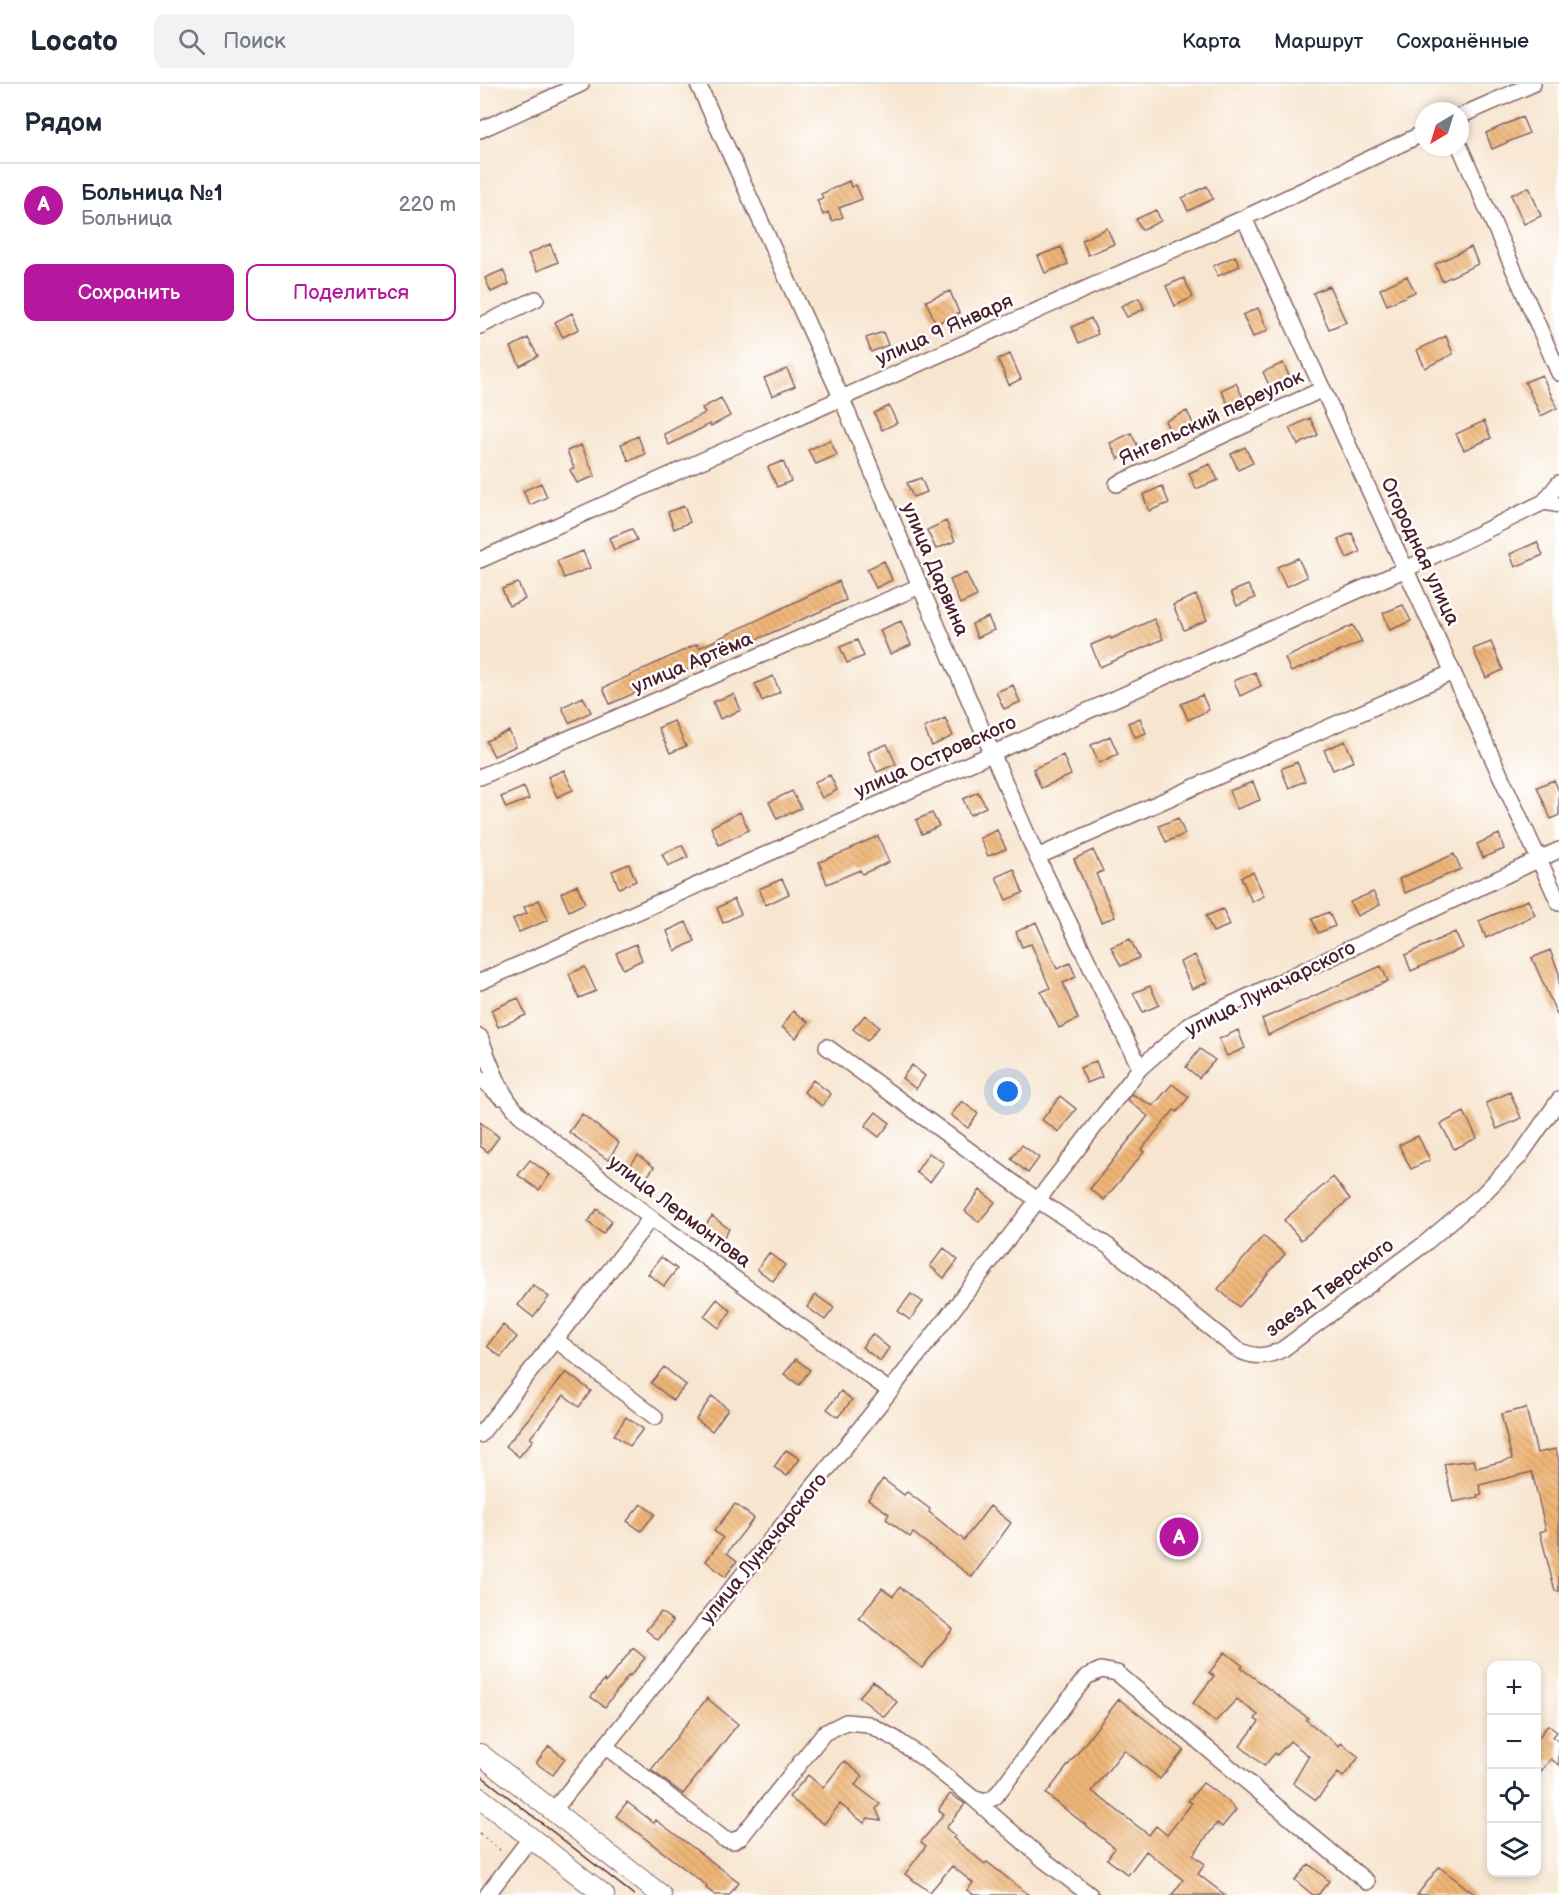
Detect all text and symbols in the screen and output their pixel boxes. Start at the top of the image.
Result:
search box [154,14,574,68]
text: Locato [30,25,118,58]
icon: search [175,25,208,58]
text: Поиск [223,28,286,55]
text: Карта [1182,29,1241,54]
text: Маршрут [1274,29,1363,54]
text: Сохранённые [1396,29,1529,54]
north arrow [1415,102,1469,156]
text: Рядом [24,108,102,139]
text: Больница №1 [81,180,223,207]
text: A [37,193,50,217]
text: 220 m [399,193,456,217]
text: Больница [81,207,172,231]
button: Сохранить [24,264,234,321]
button: Поделиться [246,264,456,321]
street label: улица 9 Января [872,289,1017,371]
street label: Янгельский переулок [1115,364,1308,471]
street label: Огородная улица [1375,474,1465,629]
street label: улица Дарвина [896,499,974,640]
street label: улица Артёма [628,627,756,699]
street label: улица Островского [851,710,1020,803]
street label: улица Луначарского [1181,936,1359,1042]
your location [993,1077,1022,1106]
street label: улица Лермонтова [603,1150,756,1273]
street label: заезд Тверского [1261,1233,1398,1342]
street label: улица Луначарского [695,1468,832,1629]
pin: A [1160,1514,1198,1560]
map controls [1487,1661,1541,1877]
button: + [1487,1661,1541,1715]
button: − [1487,1715,1541,1769]
button: locate [1487,1769,1541,1823]
button: layers [1487,1823,1541,1877]

